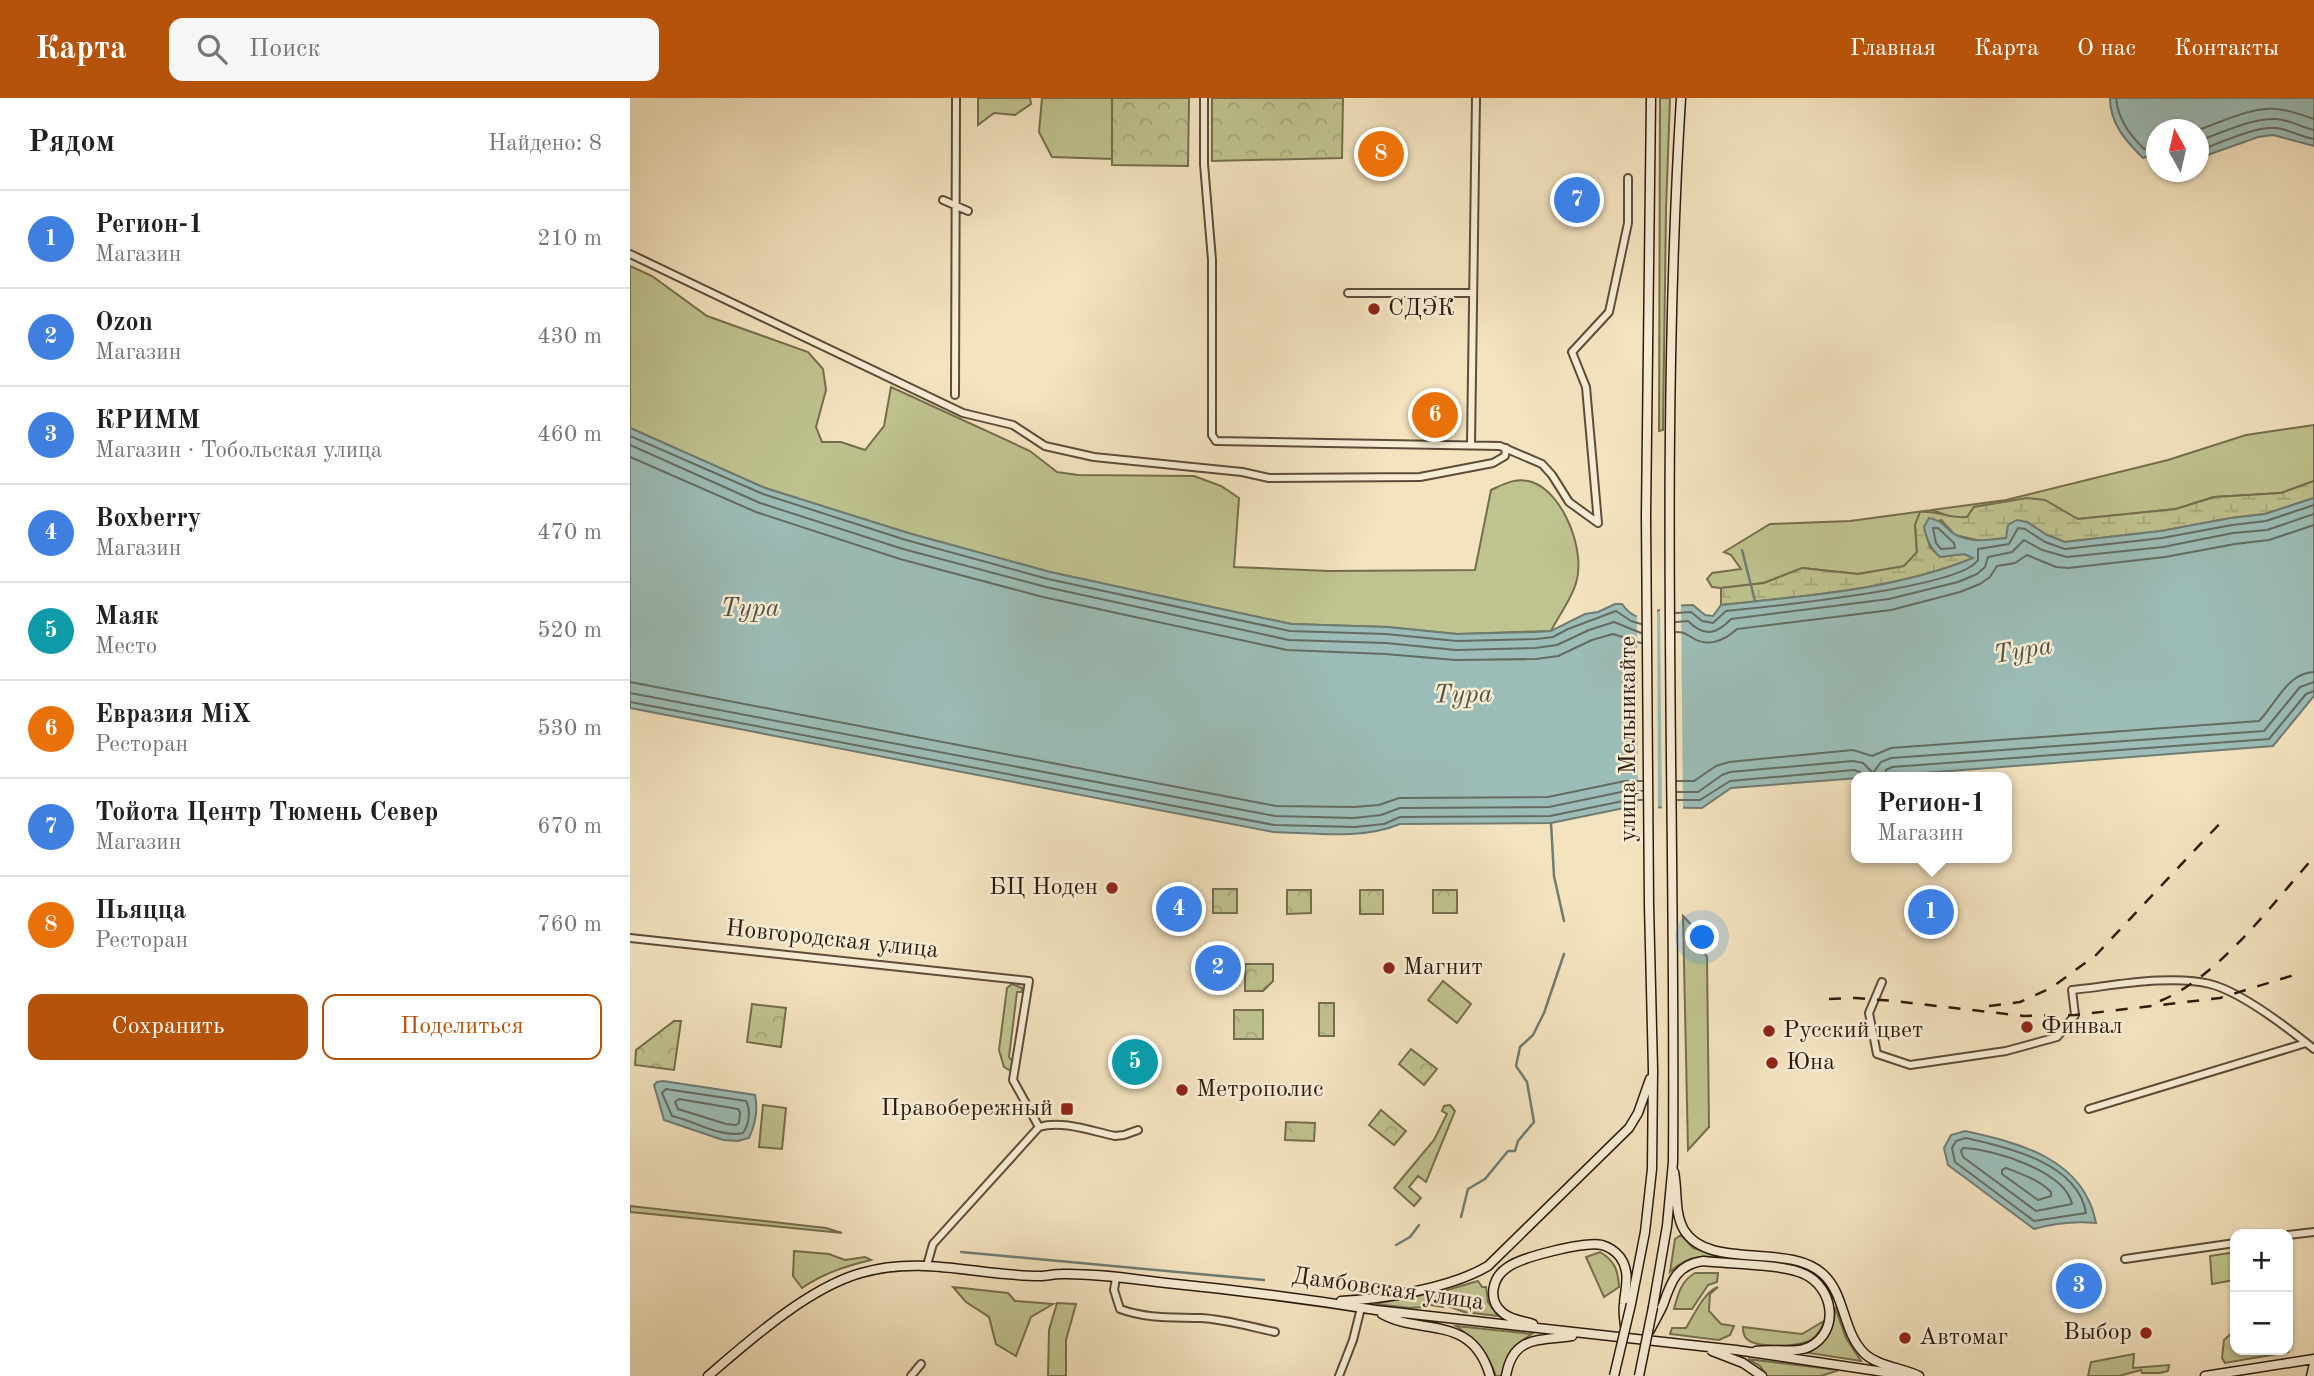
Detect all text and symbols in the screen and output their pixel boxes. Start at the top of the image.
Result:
search box [169,18,659,81]
icon: search [193,30,231,68]
text: Карта [35,33,127,66]
text: Поиск [249,36,321,62]
text: Главная [1850,37,1936,61]
text: Карта [1974,37,2039,61]
text: О нас [2077,37,2136,61]
text: Контакты [2174,37,2279,61]
north arrow [2146,119,2209,182]
text: Рядом [28,128,115,158]
pin: 8 [1358,128,1404,180]
text: Найдено: 8 [488,132,602,155]
pin: 7 [1554,174,1600,226]
text: Регион-1 [95,212,203,238]
text: 1 [44,227,58,250]
text: 210 m [537,227,602,250]
text: Магазин [95,243,181,266]
place label: СДЭК [1388,297,1455,321]
marker: СДЭК [1366,301,1382,317]
text: Ozon [95,310,153,336]
text: 2 [44,325,58,348]
text: 430 m [537,325,602,348]
text: Магазин [95,341,181,364]
pin: 6 [1412,389,1458,441]
text: КРИММ [95,408,200,434]
text: 3 [44,423,58,446]
text: 460 m [537,423,602,446]
text: Магазин · Тобольская улица [95,439,382,462]
text: Boxberry [95,506,201,532]
text: 4 [44,521,58,544]
text: 470 m [537,521,602,544]
text: Магазин [95,537,181,560]
water label: Тура [720,596,780,622]
text: Маяк [95,604,159,630]
text: 5 [44,619,58,642]
text: 520 m [537,619,602,642]
water label: Тура [1992,633,2054,669]
text: Место [95,635,157,658]
street label: улица Мельникайте [1617,636,1641,842]
water label: Тура [1433,681,1493,709]
text: Евразия MiX [95,702,251,728]
text: 6 [44,717,58,740]
text: 530 m [537,717,602,740]
text: Ресторан [95,733,188,756]
popup [1851,772,2012,863]
text: Регион-1 [1877,791,1986,817]
text: Тойота Центр Тюмень Север [95,800,438,826]
text: 7 [44,815,58,838]
text: 670 m [537,815,602,838]
text: Магазин [1877,822,1964,845]
text: Магазин [95,831,181,854]
place label: БЦ Ноден [989,876,1098,900]
marker: БЦ Ноден [1104,880,1120,896]
pin: 4 [1156,883,1202,935]
pin: 1 [1908,886,1954,938]
text: Пьяцца [95,898,186,924]
text: 8 [44,913,58,936]
text: 760 m [537,913,602,936]
street label: Новгородская улица [724,917,940,963]
your location [1685,920,1719,954]
text: Ресторан [95,929,188,952]
pin: 2 [1195,942,1241,994]
place label: Магнит [1403,956,1483,980]
marker: Магнит [1381,960,1397,976]
button: Сохранить [28,994,308,1060]
button: Поделиться [322,994,602,1060]
place label: Финвал [2041,1015,2123,1039]
place label: Русский цвет [1783,1019,1923,1043]
marker: Финвал [2019,1019,2035,1035]
marker: Русский цвет [1761,1023,1777,1039]
pin: 5 [1112,1036,1158,1088]
place label: Юна [1786,1051,1835,1075]
marker: Юна [1764,1055,1780,1071]
place label: Метрополис [1196,1078,1323,1102]
marker: Метрополис [1174,1082,1190,1098]
place label: Правобережный [881,1097,1053,1121]
marker: Правобережный [1059,1101,1075,1117]
map controls [2230,1229,2293,1355]
button: + [2230,1229,2293,1292]
pin: 3 [2056,1260,2102,1312]
street label: Дамбовская улица [1290,1265,1486,1315]
button: − [2230,1292,2293,1355]
place label: Выбор [2063,1321,2132,1345]
marker: Выбор [2138,1325,2154,1341]
place label: Автомаг [1919,1326,2008,1350]
marker: Автомаг [1897,1330,1913,1346]

